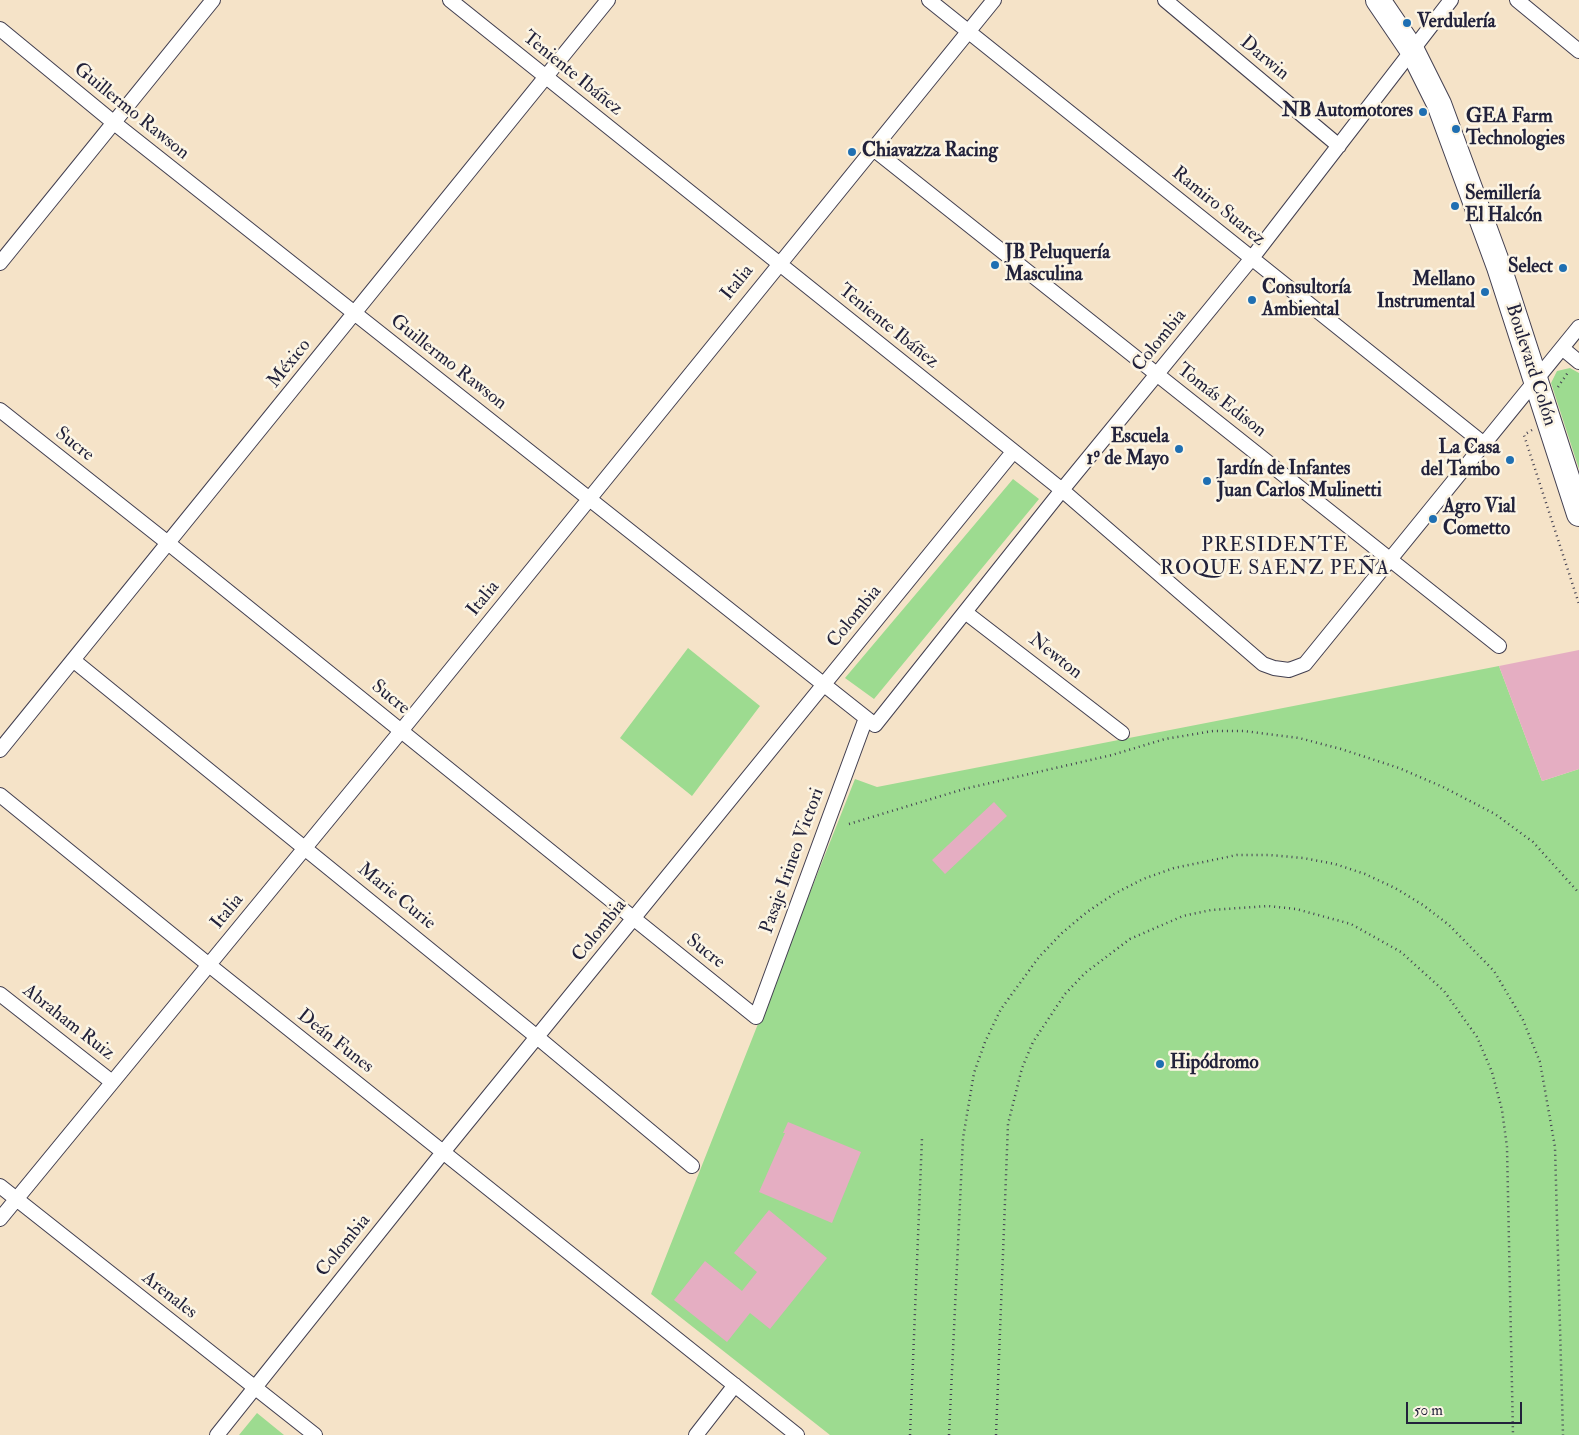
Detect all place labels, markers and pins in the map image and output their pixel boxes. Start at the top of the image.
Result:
place label: Verdulería [1417,12,1496,34]
marker: Verdulería [1401,17,1413,29]
place label: NB Automotores [1282,101,1413,123]
marker: NB Automotores [1417,106,1429,118]
place label: GEA Farm Technologies [1466,107,1565,151]
marker: GEA Farm Technologies [1450,123,1462,135]
place label: Chiavazza Racing [862,141,998,163]
marker: Chiavazza Racing [846,146,858,158]
place label: Semillería El Halcón [1465,184,1542,228]
marker: Semillería El Halcón [1449,200,1461,212]
place label: JB Peluquería Masculina [1005,243,1110,287]
place label: Select [1508,257,1553,279]
marker: JB Peluquería Masculina [989,259,1001,271]
marker: Select [1557,262,1569,274]
place label: Mellano Instrumental [1377,270,1475,314]
place label: Consultoría Ambiental [1262,278,1351,322]
marker: Mellano Instrumental [1479,286,1491,298]
marker: Consultoría Ambiental [1246,294,1258,306]
place label: Escuela 1º de Mayo [1087,427,1169,471]
place label: La Casa del Tambo [1421,438,1500,482]
marker: Escuela 1º de Mayo [1173,443,1185,455]
marker: La Casa del Tambo [1504,454,1516,466]
place label: Jardín de Infantes Juan Carlos Mulinetti [1217,459,1382,503]
marker: Jardín de Infantes Juan Carlos Mulinetti [1201,475,1213,487]
place label: Agro Vial Cometto [1443,497,1516,541]
marker: Agro Vial Cometto [1427,513,1439,525]
place label: Hipódromo [1170,1053,1259,1075]
marker: Hipódromo [1154,1058,1166,1070]

